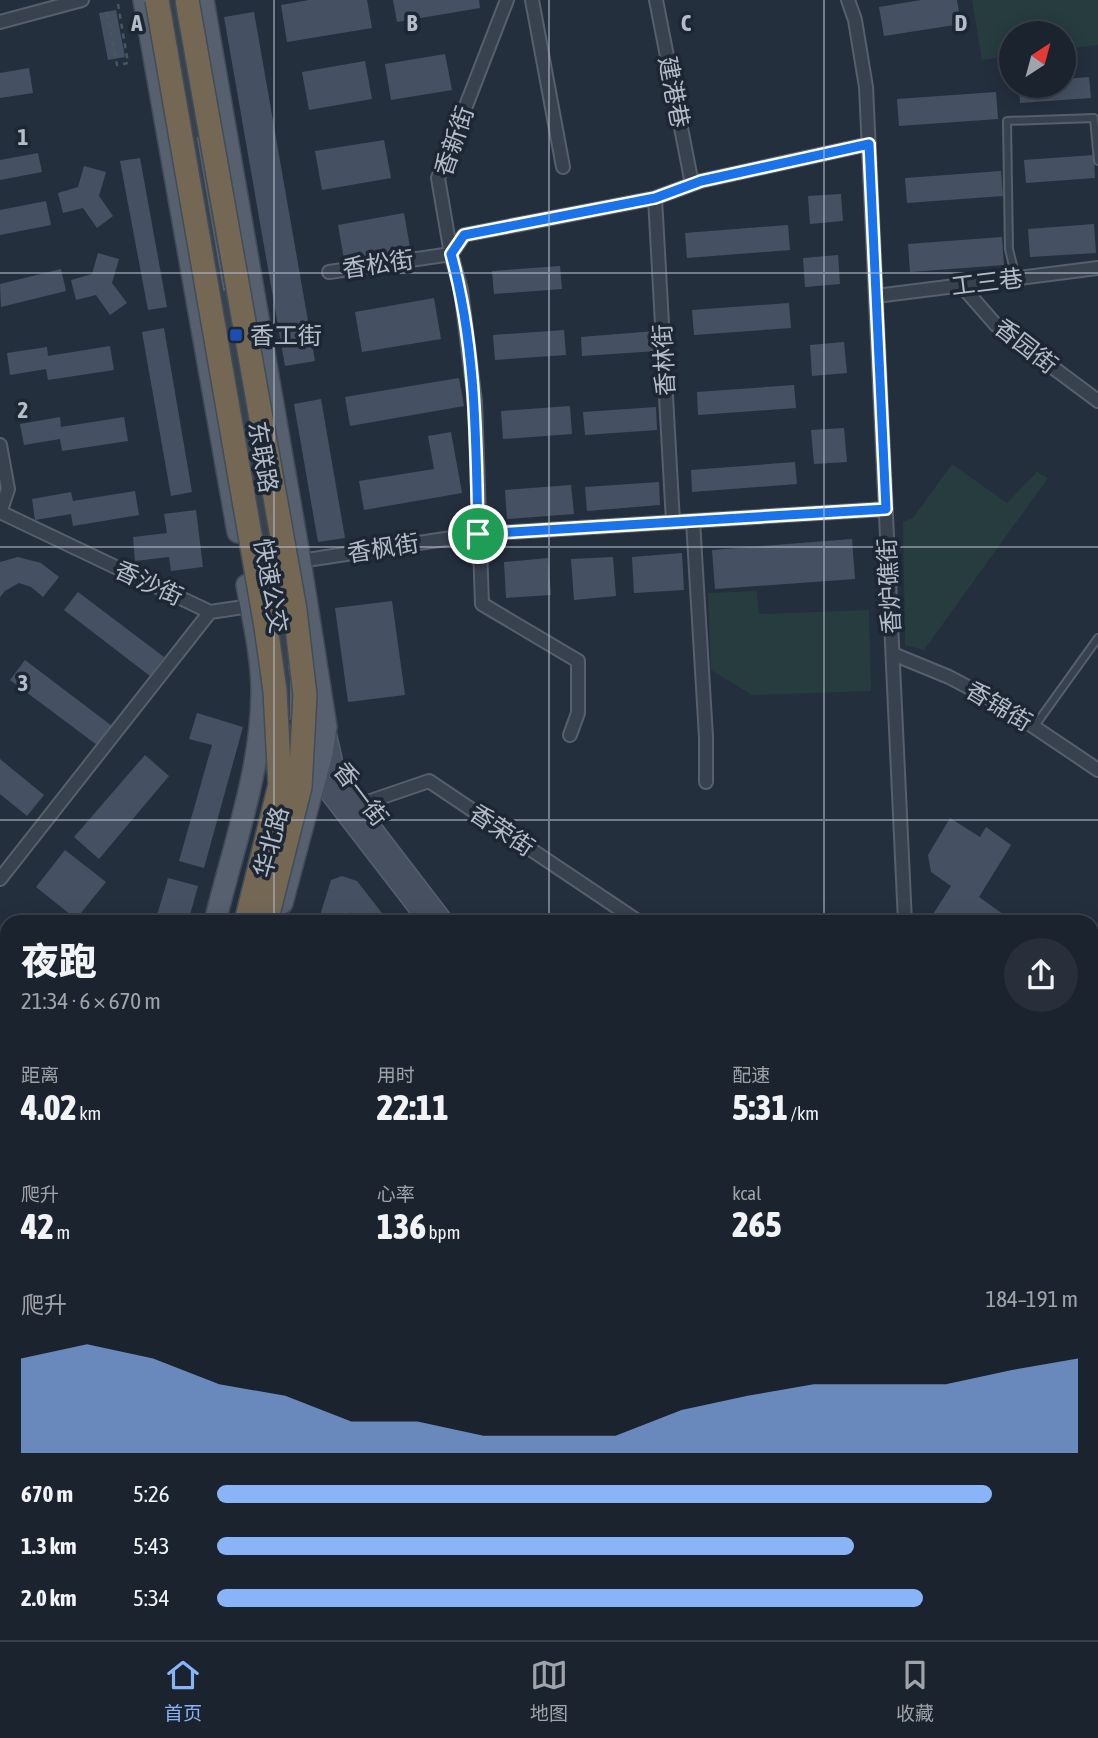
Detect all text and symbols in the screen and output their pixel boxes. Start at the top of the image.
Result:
text: A [130,10,143,36]
text: B [407,10,418,36]
text: C [681,10,692,36]
text: D [955,10,968,36]
north arrow [999,21,1076,98]
map controls [999,21,1076,98]
street label: 建港巷 [654,54,694,130]
street label: 香新街 [430,103,478,179]
text: 1 [18,124,29,150]
street label: 香松街 [340,246,416,282]
street label: 工三巷 [950,264,1024,300]
street label: 香园街 [989,313,1063,379]
place label: 香工街 [250,322,322,349]
street label: 香林街 [649,323,679,397]
marker: 香工街 [228,327,244,343]
text: 2 [18,397,28,423]
street label: 东联路 [243,419,283,495]
pin [448,504,508,564]
icon: arrive [459,515,497,553]
street label: 香枫街 [345,529,421,567]
street label: 快速公交 [249,536,293,636]
street label: 香炉礁街 [873,537,905,635]
street label: 香沙街 [111,556,187,610]
text: 3 [18,670,28,696]
street label: 香锦街 [961,676,1037,736]
street label: 香一街 [329,757,393,831]
street label: 香荣街 [465,799,539,861]
street label: 华北路 [249,804,293,880]
button: share [1004,938,1078,1012]
text: 夜跑 [21,940,97,983]
text: 21:34 · 6 × 670 m [21,988,161,1014]
text: 距离 [21,1064,59,1086]
text: 用时 [377,1064,415,1086]
text: 配速 [732,1064,770,1086]
text: 4.02 [21,1087,77,1127]
text: 22:11 [377,1087,449,1127]
text: 5:31 [732,1087,788,1127]
text: km [77,1102,101,1124]
text: /km [788,1102,819,1124]
text: kcal [732,1182,761,1204]
text: 爬升 [21,1183,59,1205]
text: 心率 [377,1183,415,1205]
text: 265 [732,1204,782,1244]
text: 42 [21,1206,54,1246]
text: 136 [377,1206,426,1246]
text: m [54,1221,70,1243]
text: bpm [426,1221,460,1243]
text: 184–191 m [985,1286,1078,1312]
text: 爬升 [21,1292,67,1318]
text: 670 m [21,1481,73,1507]
text: 5:26 [133,1481,170,1507]
text: 1.3 km [21,1533,77,1559]
text: 5:43 [133,1533,170,1559]
text: 2.0 km [21,1585,77,1611]
text: 5:34 [133,1585,170,1611]
tab: 首页 [164,1656,202,1725]
tab: 地图 [530,1656,568,1725]
tab: 收藏 [896,1656,934,1725]

